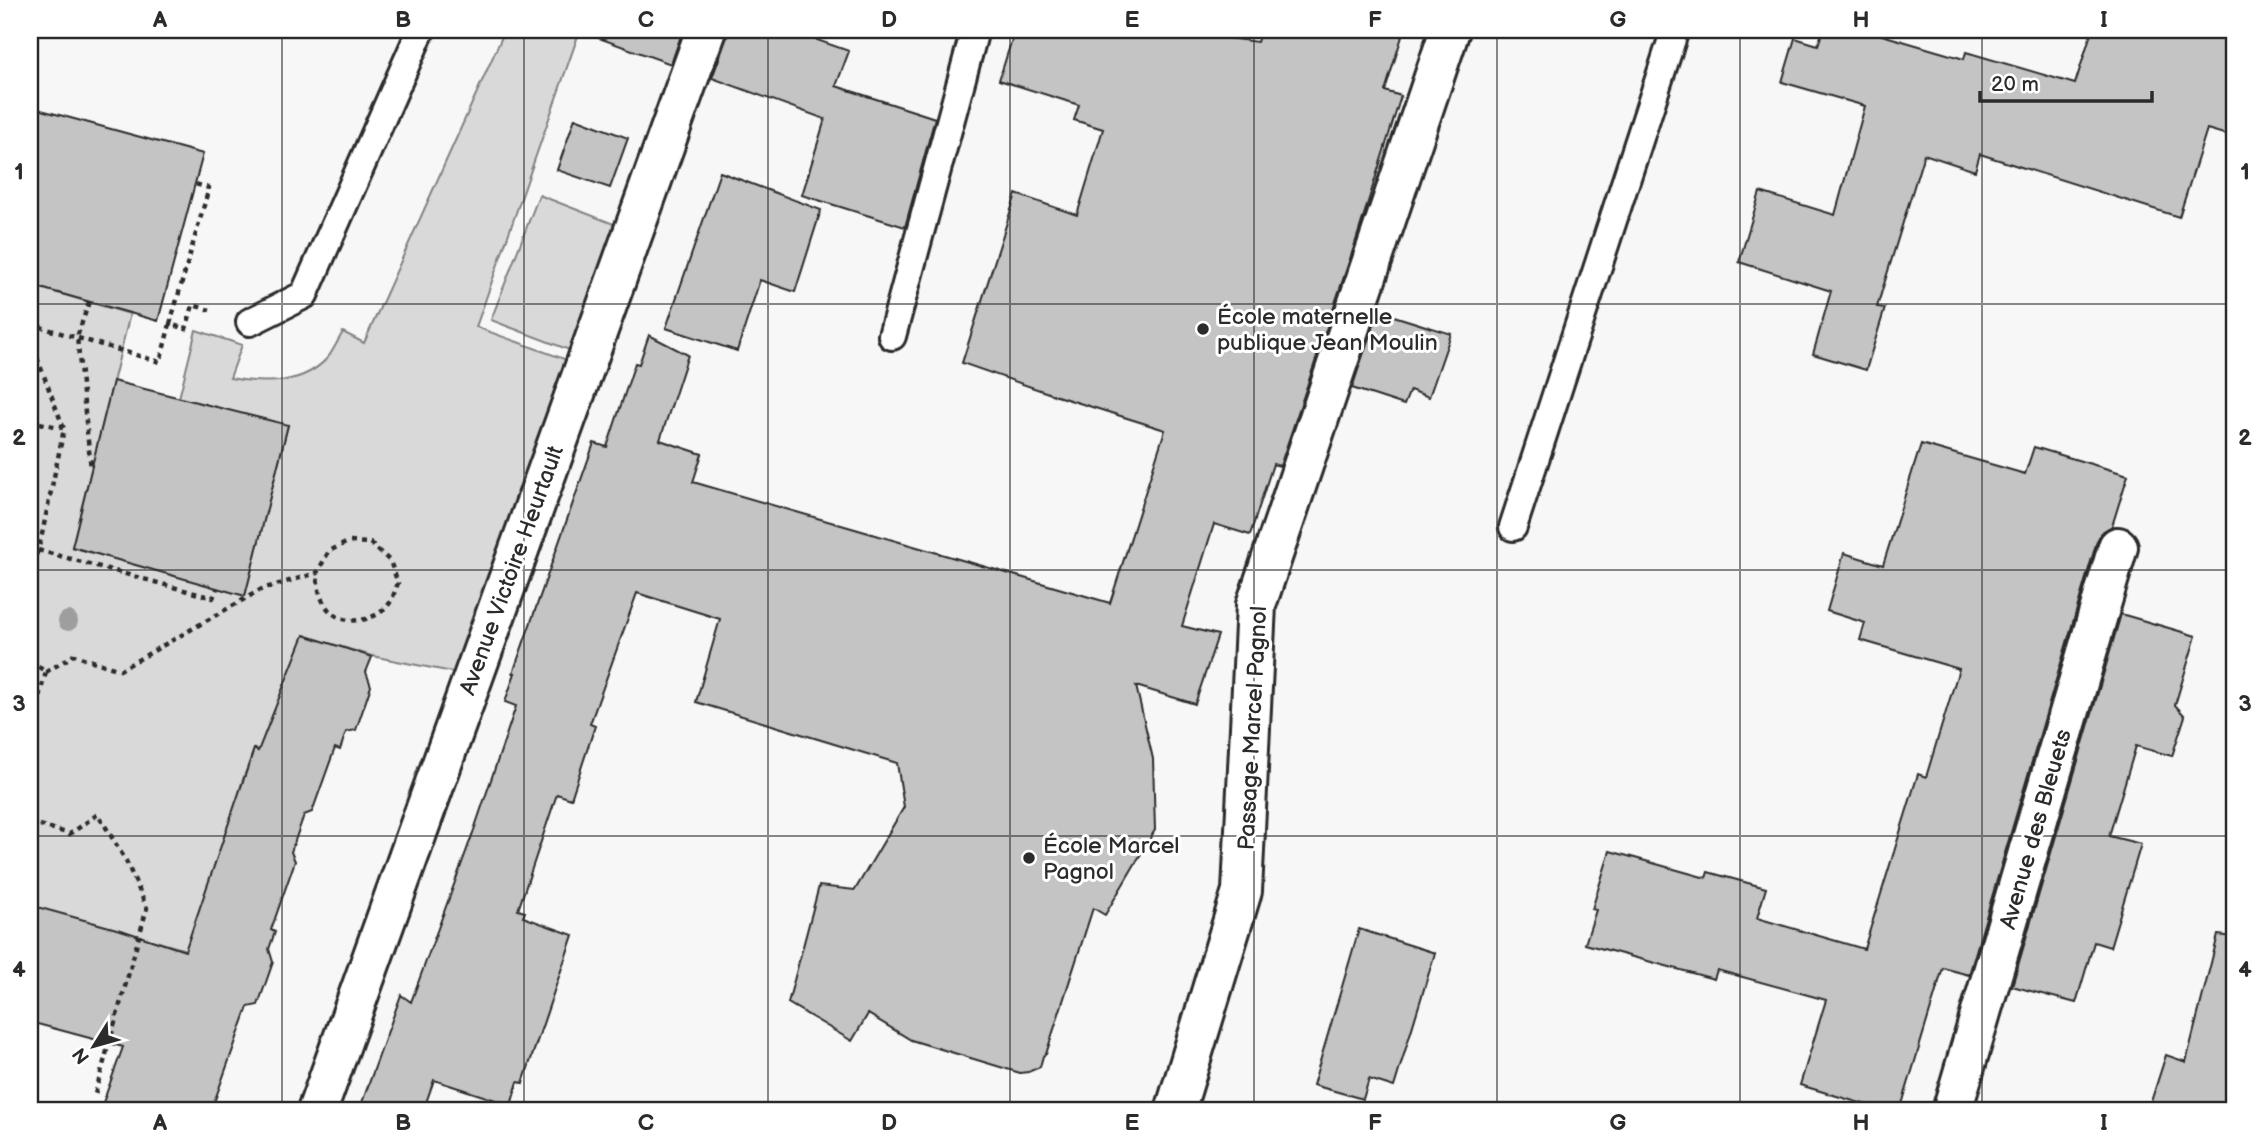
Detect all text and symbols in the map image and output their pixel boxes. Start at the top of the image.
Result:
text: A [152,6,168,34]
text: B [395,6,411,34]
text: C [638,6,654,34]
text: D [881,6,897,34]
text: E [1125,6,1140,34]
text: F [1368,6,1382,34]
text: G [1610,6,1627,34]
text: H [1852,6,1870,34]
text: I [2100,6,2108,34]
scale bar [1980,60,2152,104]
text: 20 m [1991,72,2039,97]
text: 1 [14,158,24,186]
text: 1 [2240,158,2250,186]
place label: École maternelle publique Jean Moulin [1217,303,1438,357]
marker: École maternelle publique Jean Moulin [1195,321,1211,337]
text: 2 [12,424,26,452]
text: 2 [2238,424,2252,452]
street label: Avenue Victoire Heurtault [454,442,570,699]
street label: Passage Marcel Pagnol [1233,605,1273,851]
text: 3 [12,690,26,718]
text: 3 [2238,690,2252,718]
street label: Avenue des Bleuets [1994,726,2078,933]
place label: École Marcel Pagnol [1043,832,1179,886]
marker: École Marcel Pagnol [1021,850,1037,866]
text: 4 [12,956,26,984]
text: 4 [2238,956,2252,984]
north arrow [60,1012,130,1082]
text: N [68,1043,95,1068]
text: A [152,1109,168,1137]
text: B [395,1109,411,1137]
text: C [638,1109,654,1137]
text: D [881,1109,897,1137]
text: E [1125,1109,1140,1137]
text: F [1368,1109,1382,1137]
text: G [1610,1109,1627,1137]
text: H [1852,1109,1870,1137]
text: I [2100,1109,2108,1137]

